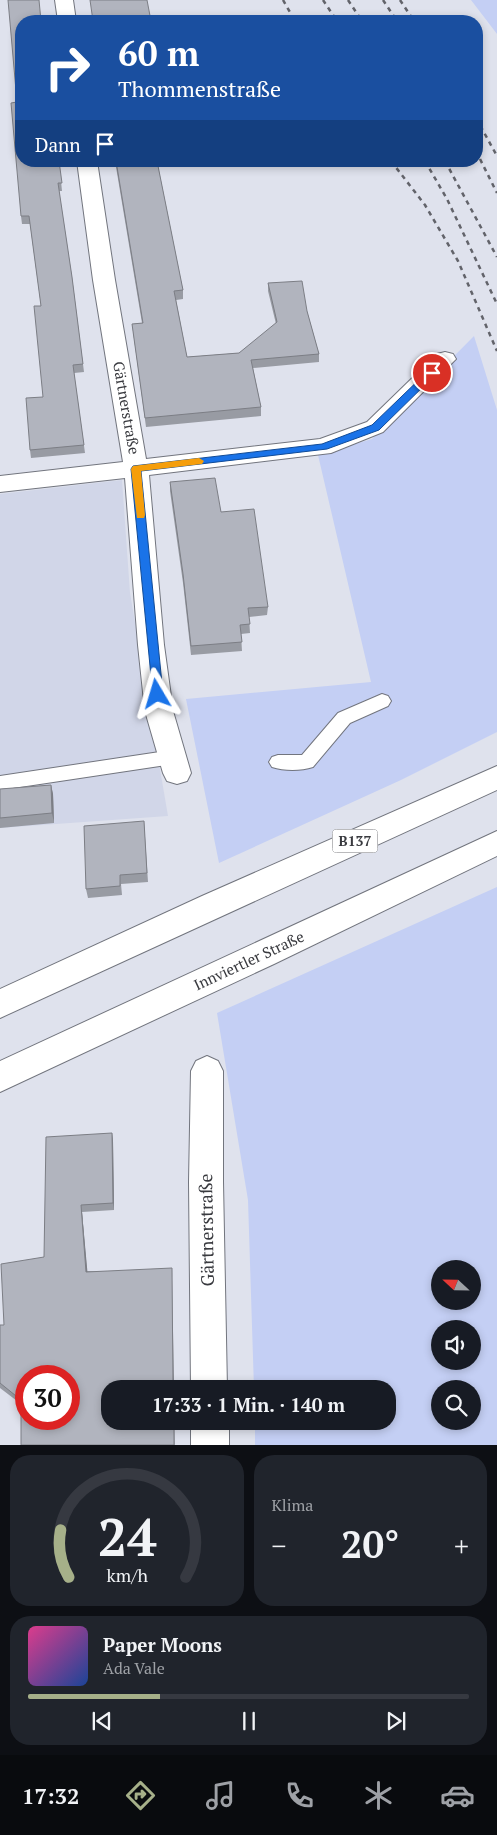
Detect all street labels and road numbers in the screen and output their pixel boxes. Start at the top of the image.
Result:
street label: Gärtnerstraße [109,360,145,456]
road number: B137 [332,829,378,852]
street label: Innviertler Straße [190,926,307,994]
street label: Gärtnerstraße [193,1173,219,1287]

